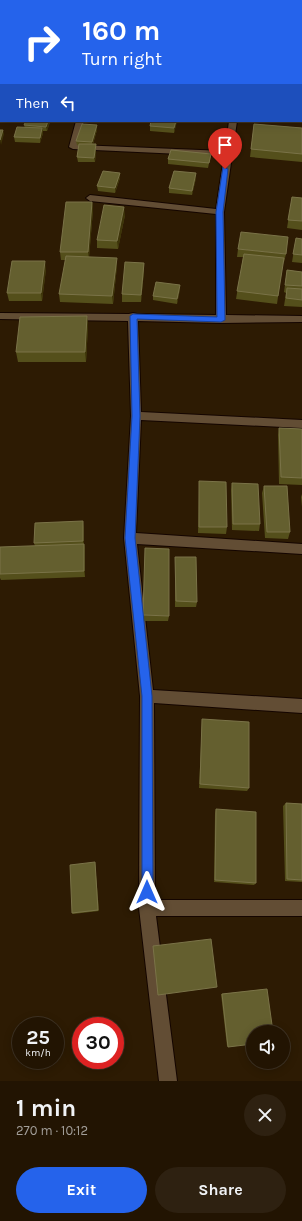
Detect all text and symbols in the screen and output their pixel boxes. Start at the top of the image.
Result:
text: 160 m [82,14,160,47]
icon: right [16,16,68,68]
text: Turn right [82,48,162,70]
icon: left [57,92,79,114]
text: Then [16,94,49,112]
pin [208,128,242,169]
icon: arrive [214,134,236,156]
position arrow [126,871,168,913]
speed limit sign: 30 [72,1017,124,1069]
map controls [246,1025,290,1069]
button: sound [246,1025,290,1069]
text: 25 [26,1026,50,1049]
text: km/h [25,1047,51,1059]
text: 1 min [16,1094,76,1122]
button: close [244,1094,286,1136]
text: 270 m · 10:12 [16,1123,88,1138]
button: Exit [16,1167,147,1213]
button: Share [155,1167,286,1213]

